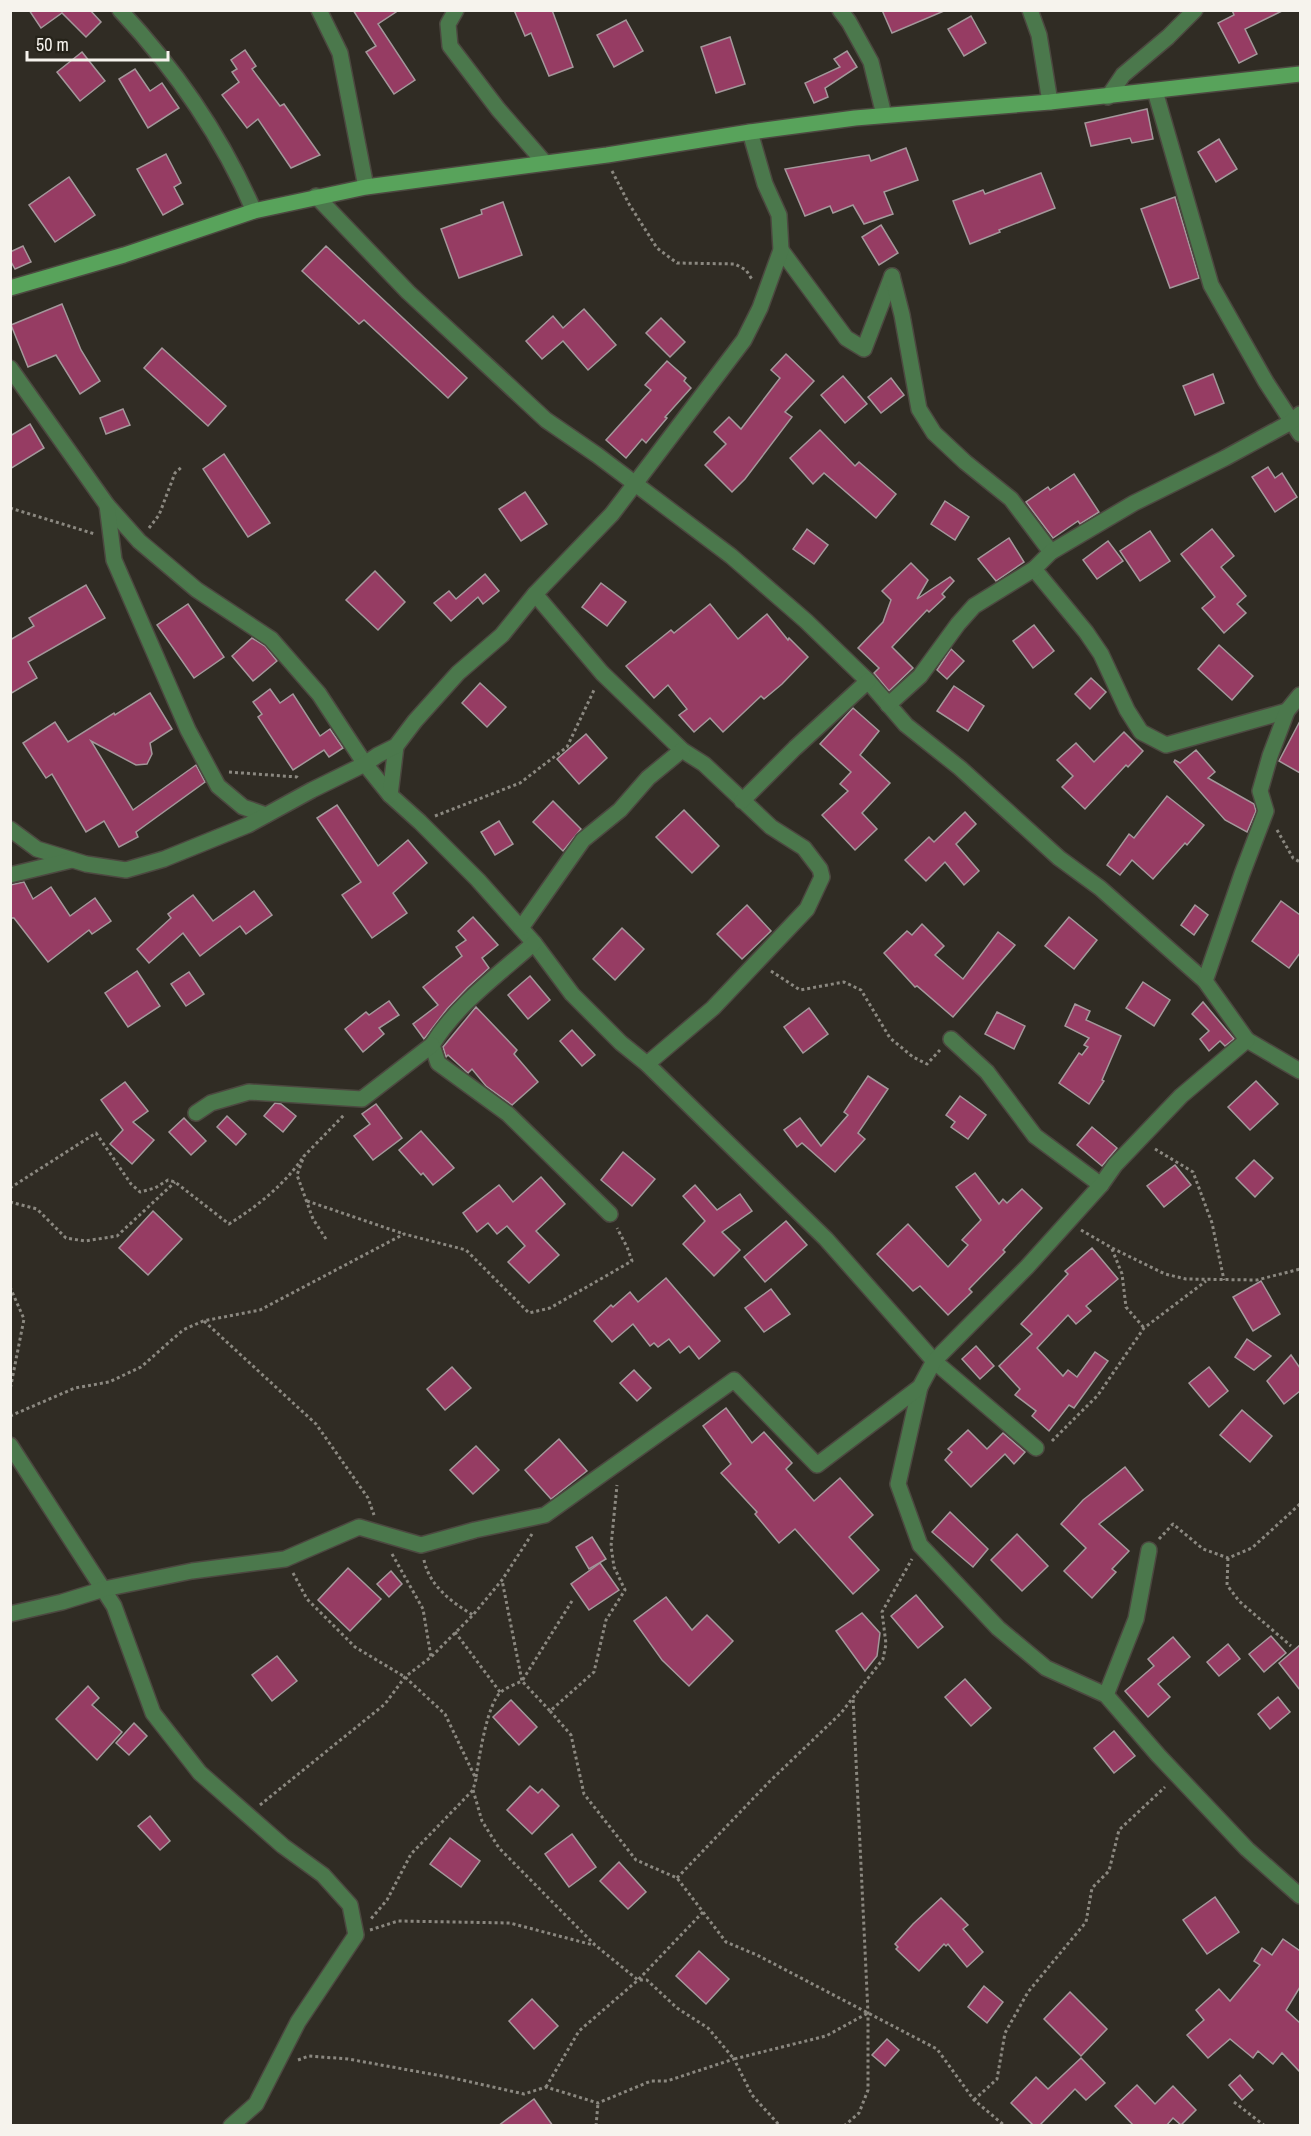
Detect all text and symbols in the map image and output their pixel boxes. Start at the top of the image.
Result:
scale bar [27,24,168,62]
text: 50 m [36,32,69,57]

